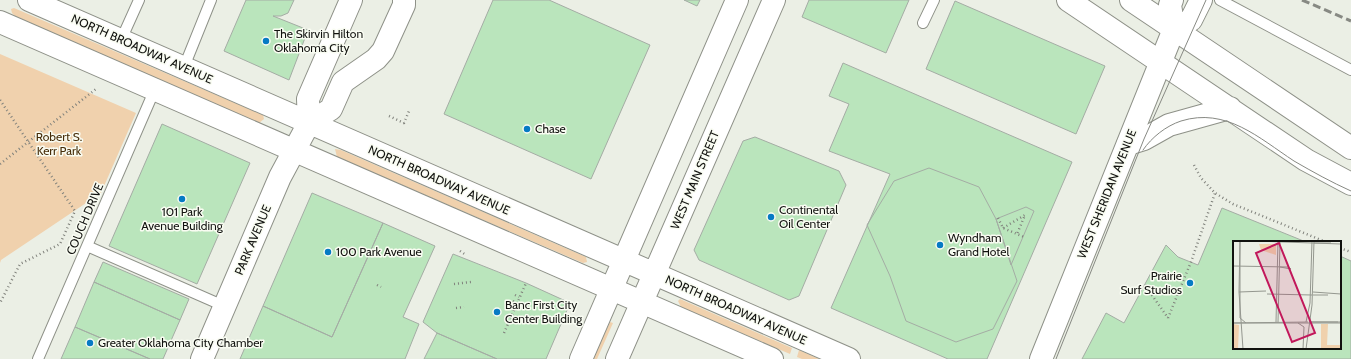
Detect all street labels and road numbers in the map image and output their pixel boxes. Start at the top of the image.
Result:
street label: NORTH BROADWAY AVENUE [69,10,216,87]
street label: WEST SHERIDAN AVENUE [1074,127,1140,261]
street label: WEST MAIN STREET [667,128,722,231]
street label: NORTH BROADWAY AVENUE [366,141,513,218]
street label: COUCH DRIVE [63,180,107,257]
street label: PARK AVENUE [231,202,274,277]
street label: NORTH BROADWAY AVENUE [663,271,810,348]

